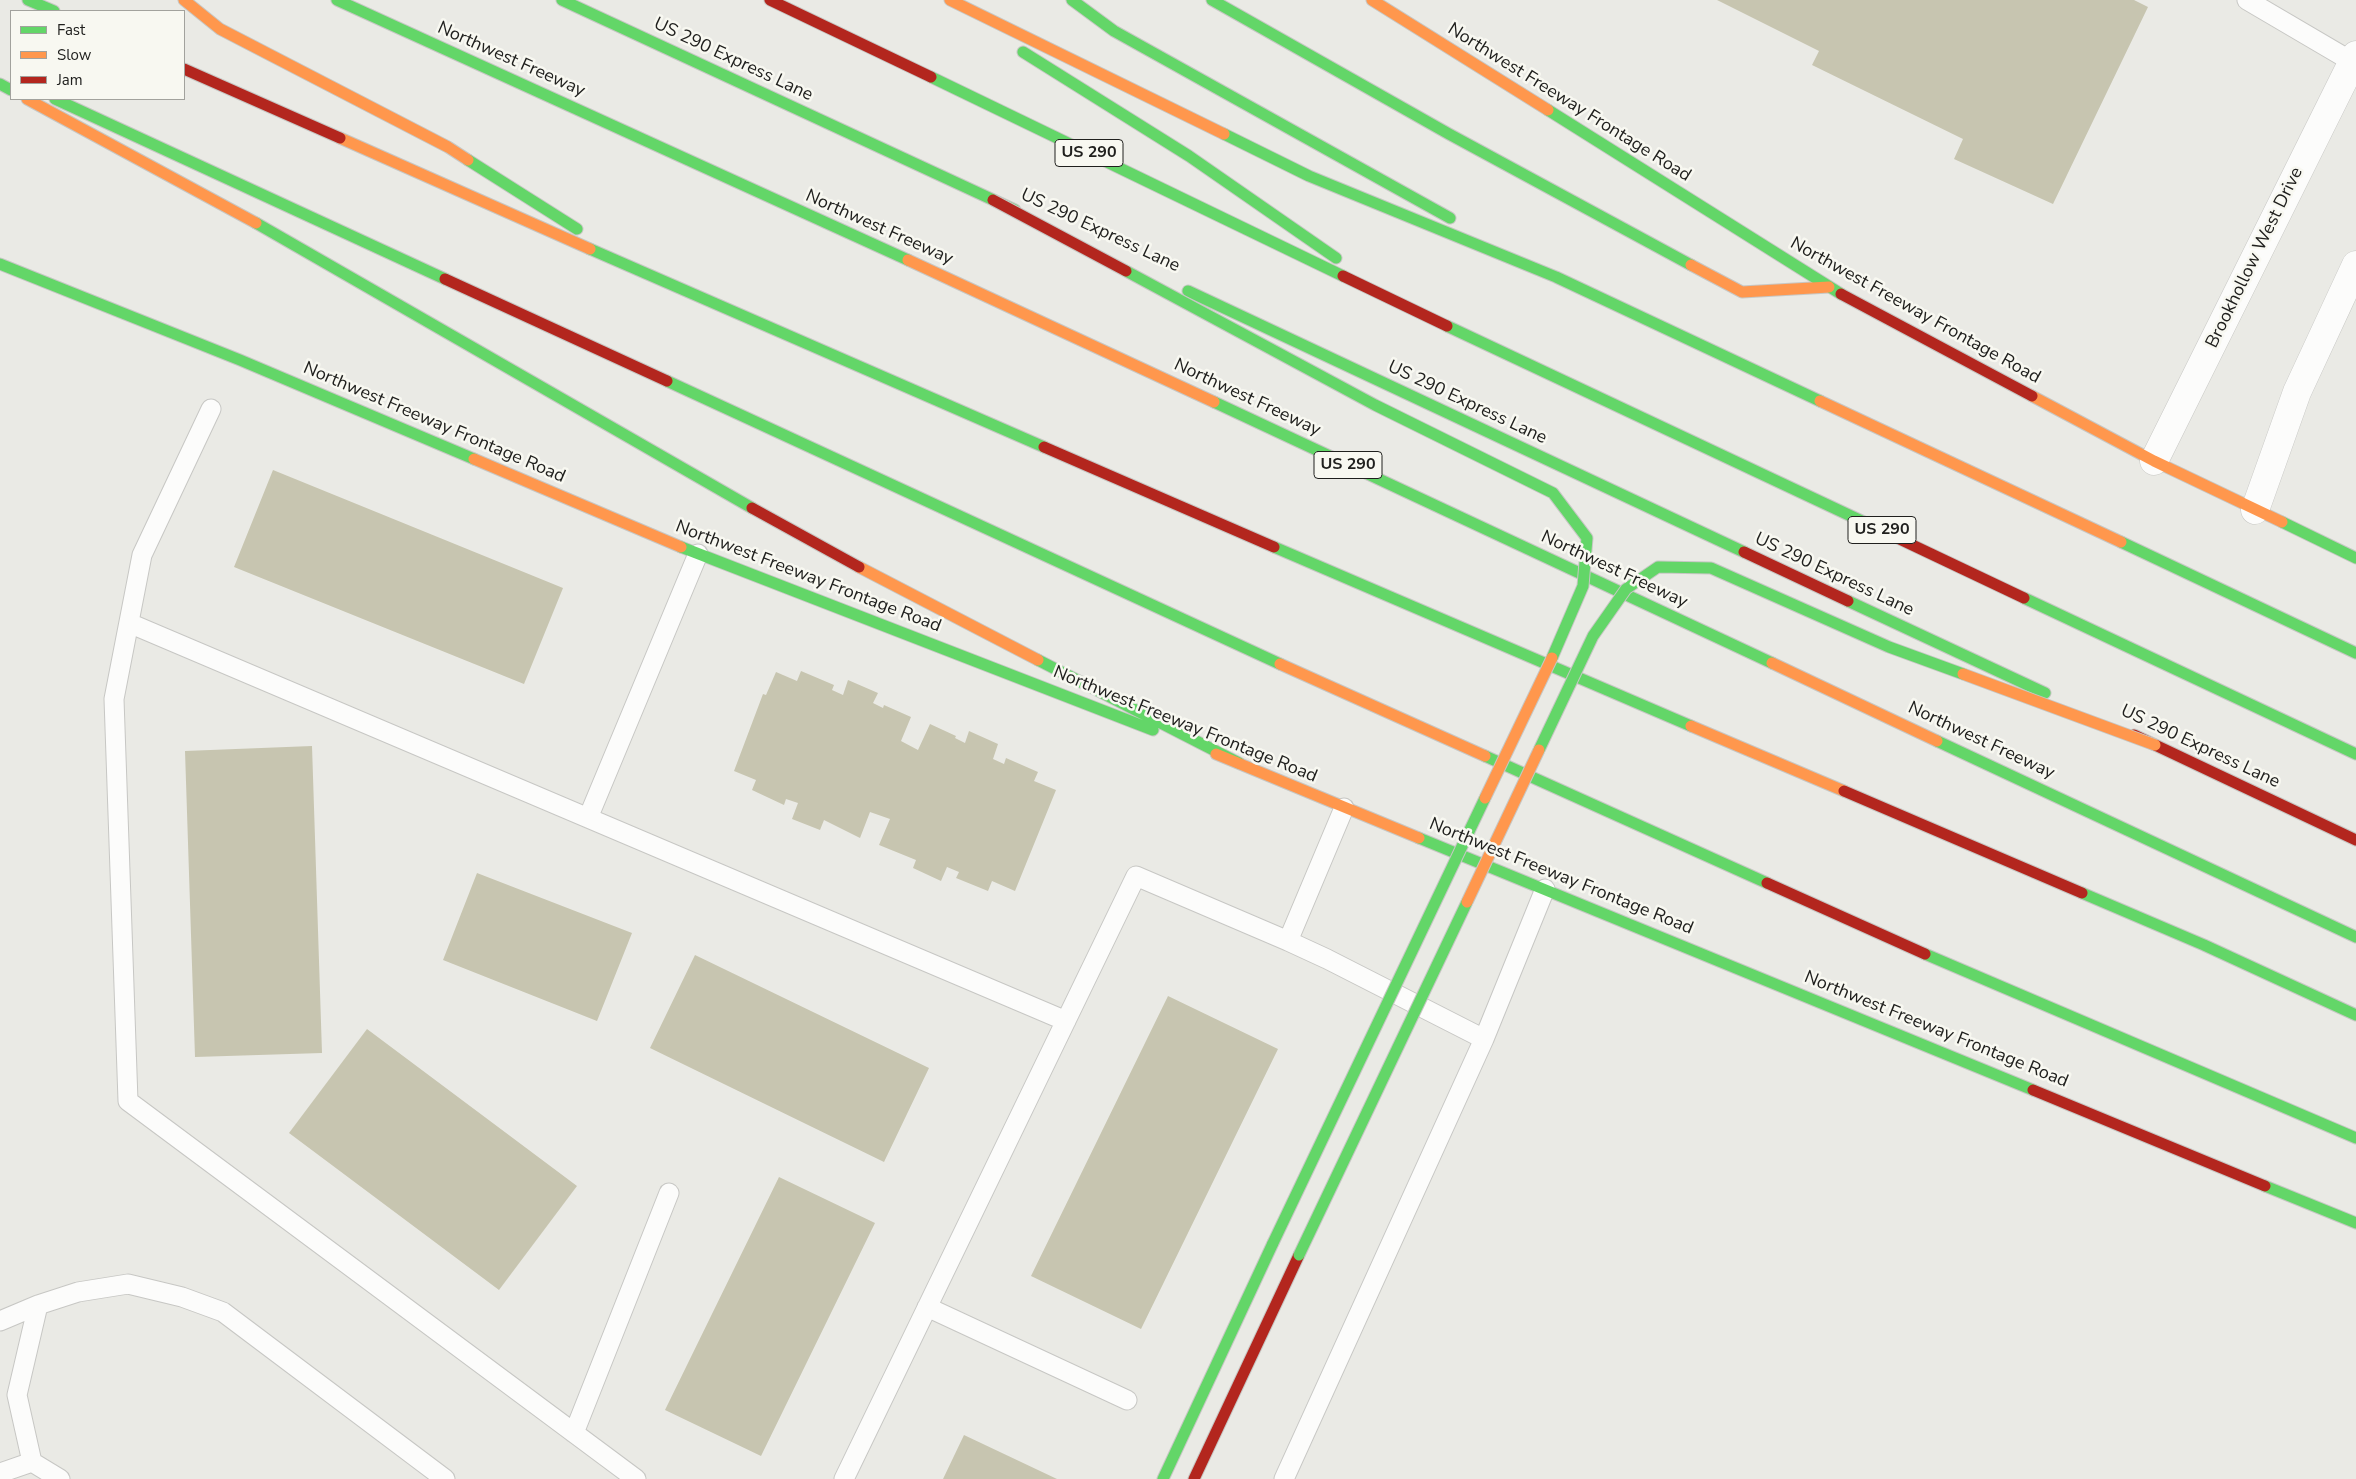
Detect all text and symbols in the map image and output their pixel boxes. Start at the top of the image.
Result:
legend [10,10,185,100]
street label: US 290 Express Lane [650,14,816,106]
street label: Northwest Freeway [434,18,588,102]
street label: Northwest Freeway Frontage Road [1443,19,1695,187]
text: Fast [57,20,85,40]
text: Slow [57,45,91,65]
text: Jam [57,70,83,90]
road number: US 290 [1055,140,1123,167]
street label: Brookhollow West Drive [2202,164,2308,352]
street label: US 290 Express Lane [1017,185,1183,277]
street label: Northwest Freeway [802,186,956,270]
street label: Northwest Freeway Frontage Road [1786,233,2044,389]
street label: Northwest Freeway [1170,355,1324,441]
street label: US 290 Express Lane [1384,357,1550,449]
street label: Northwest Freeway Frontage Road [300,358,568,488]
road number: US 290 [1314,452,1382,478]
street label: Northwest Freeway Frontage Road [672,516,944,638]
road number: US 290 [1848,516,1916,544]
street label: Northwest Freeway [1537,527,1691,613]
street label: US 290 Express Lane [1751,529,1917,621]
street label: Northwest Freeway Frontage Road [1050,662,1320,788]
street label: Northwest Freeway [1904,698,2058,784]
street label: US 290 Express Lane [2117,701,2283,793]
street label: Northwest Freeway Frontage Road [1426,814,1696,940]
street label: Northwest Freeway Frontage Road [1801,967,2071,1093]

